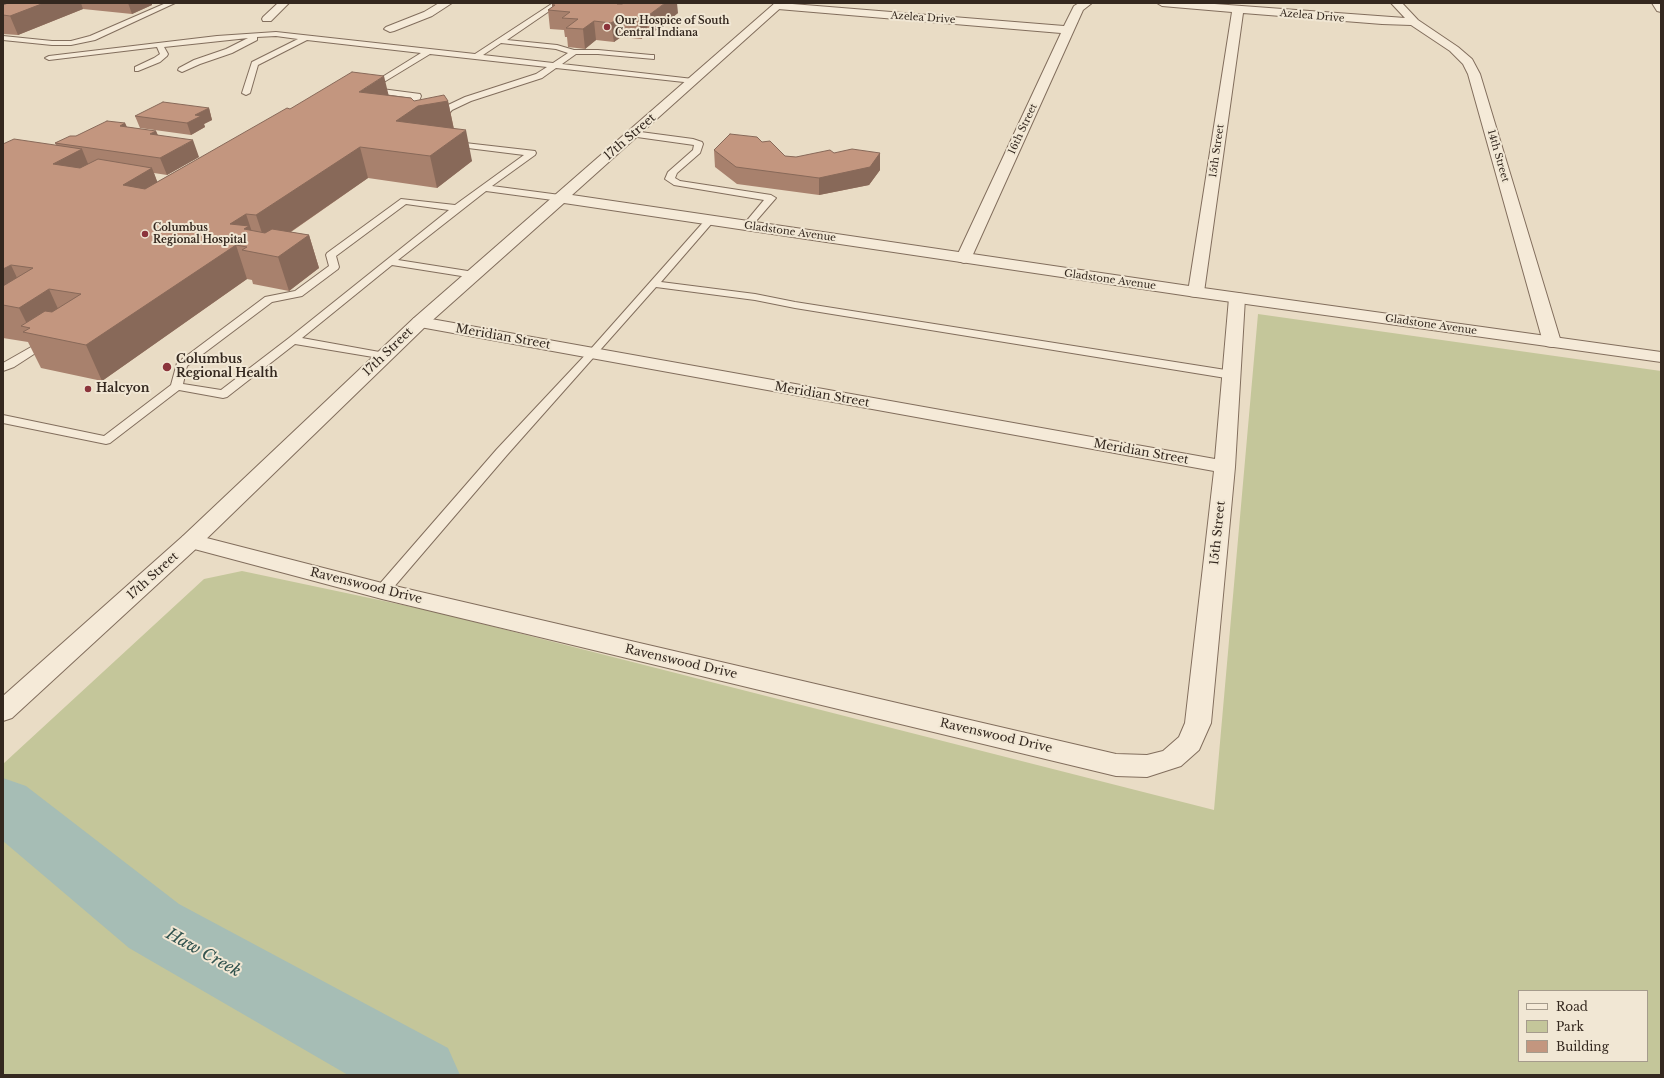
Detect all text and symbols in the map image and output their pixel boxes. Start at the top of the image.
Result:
street label: Azelea Drive [1279,7,1345,25]
street label: Azelea Drive [890,10,956,26]
place label: Our Hospice of South Central Indiana [615,15,729,38]
marker: Our Hospice of South Central Indiana [602,22,612,32]
street label: 16th Street [1006,102,1040,156]
street label: 17th Street [601,111,659,163]
street label: 15th Street [1207,124,1227,178]
street label: 14th Street [1485,128,1511,184]
street label: Gladstone Avenue [743,220,837,244]
place label: Columbus Regional Hospital [153,222,247,246]
marker: Columbus Regional Hospital [140,229,150,239]
street label: Gladstone Avenue [1063,268,1157,292]
street label: Gladstone Avenue [1384,313,1478,337]
street label: Meridian Street [454,322,552,352]
street label: 17th Street [360,325,416,379]
place label: Columbus Regional Health [176,353,278,381]
marker: Columbus Regional Health [161,361,173,373]
street label: Meridian Street [773,380,871,410]
place label: Halcyon [96,382,149,396]
marker: Halcyon [83,384,93,394]
street label: Meridian Street [1092,437,1190,467]
street label: 15th Street [1207,500,1229,566]
street label: 17th Street [125,549,181,603]
street label: Ravenswood Drive [308,565,424,607]
street label: Ravenswood Drive [623,642,739,682]
street label: Ravenswood Drive [938,716,1054,756]
water label: Haw Creek [162,925,244,981]
legend [1518,990,1648,1062]
text: Road [1556,999,1588,1014]
text: Park [1556,1019,1584,1034]
text: Building [1556,1039,1609,1054]

